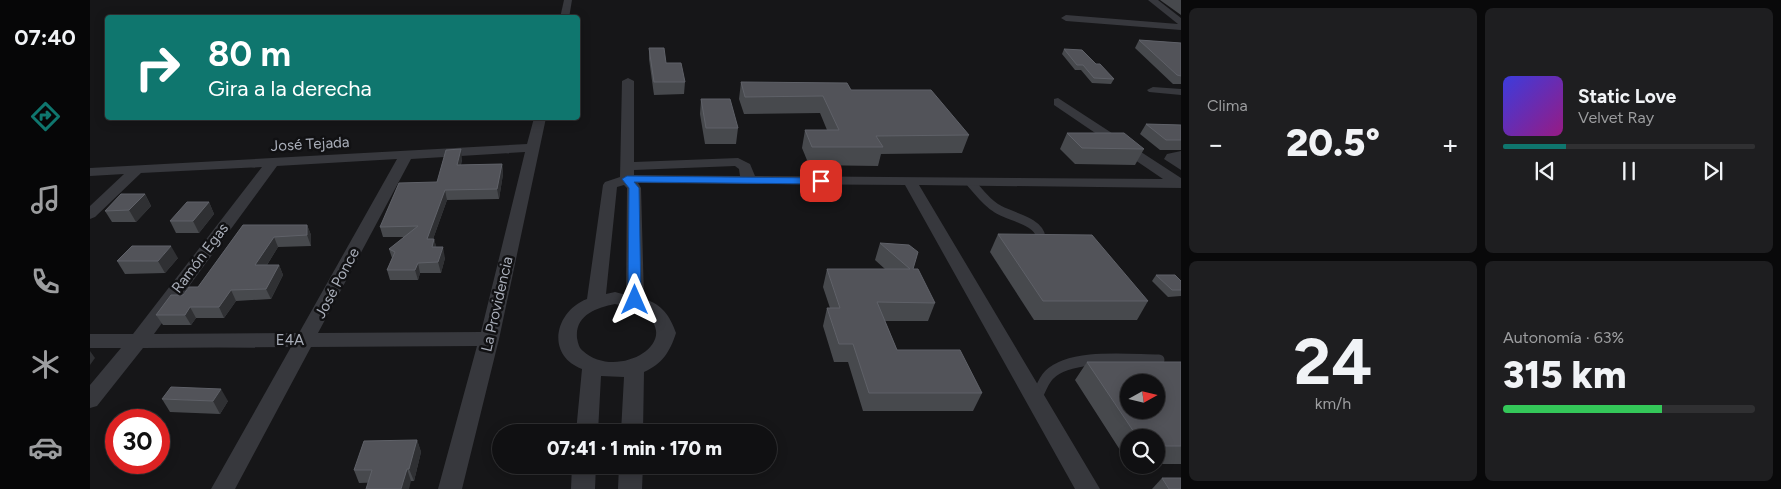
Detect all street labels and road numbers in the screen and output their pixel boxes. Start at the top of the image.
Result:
street label: José Tejada [270,133,350,155]
street label: Ramón Egas [168,219,232,297]
street label: José Ponce [311,245,363,321]
street label: La Providencia [477,255,517,353]
street label: E4A [276,331,304,349]

